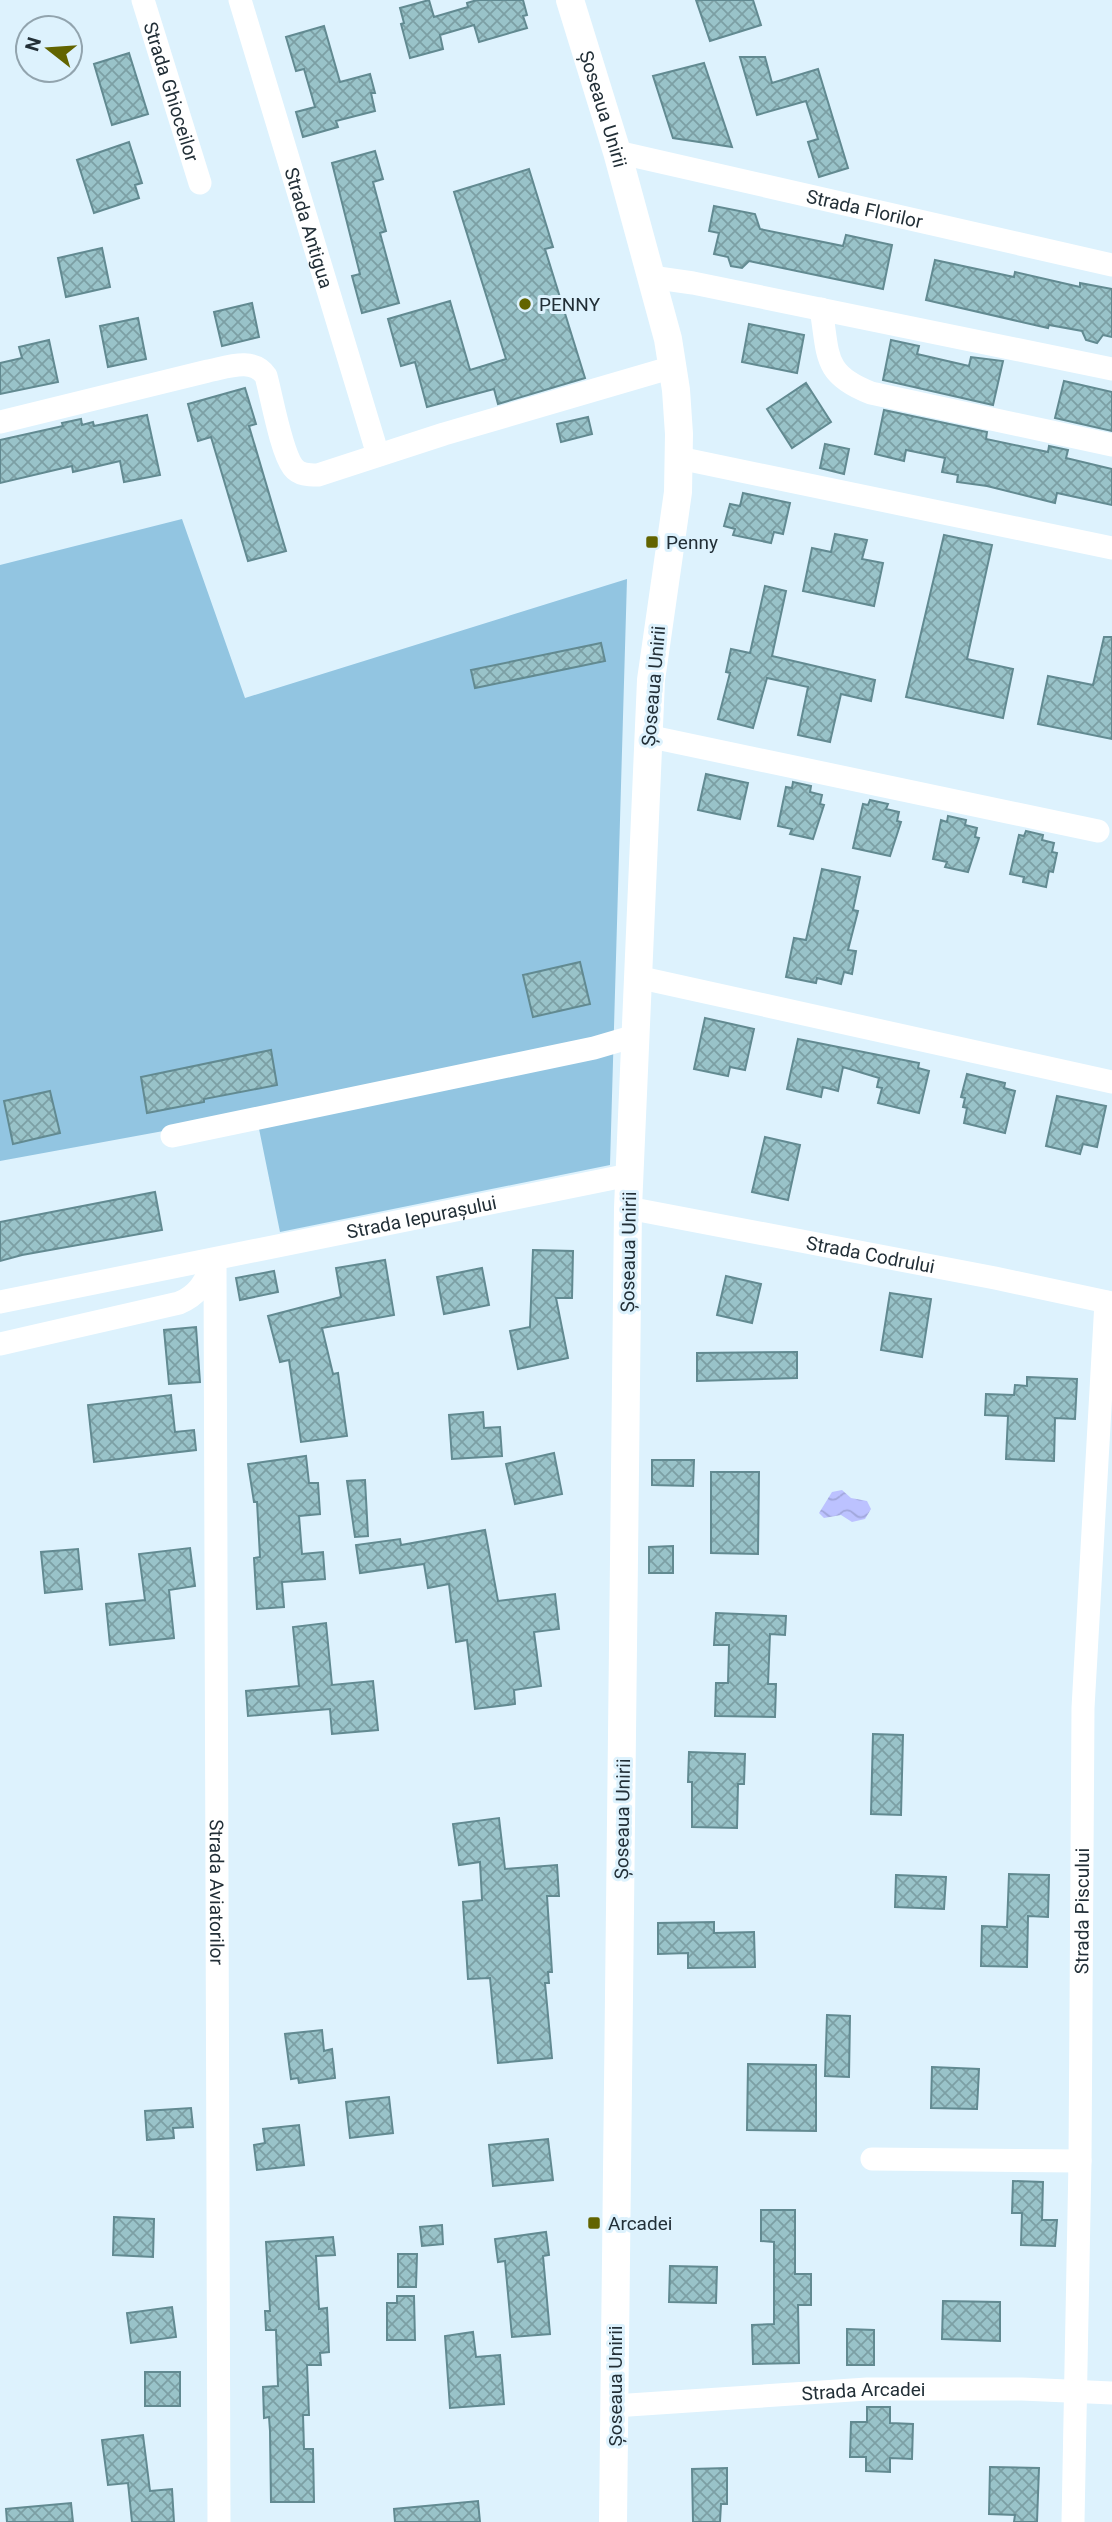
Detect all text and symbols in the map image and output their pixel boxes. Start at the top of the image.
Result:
north arrow [14,14,84,84]
street label: Strada Ghioceilor [139,19,204,165]
text: N [20,34,46,54]
street label: Șoseaua Unirii [574,48,632,170]
street label: Strada Antigua [279,165,338,291]
street label: Strada Florilor [804,185,925,234]
place label: PENNY [539,293,601,316]
marker: PENNY [517,296,533,312]
place label: Penny [666,531,718,554]
marker: Penny [644,534,660,550]
street label: Șoseaua Unirii [637,625,670,747]
street label: Strada Iepurașului [345,1191,499,1244]
street label: Șoseaua Unirii [616,1191,641,1313]
street label: Strada Codrului [804,1231,937,1278]
street label: Șoseaua Unirii [610,1758,635,1880]
street label: Strada Aviatorilor [205,1819,228,1965]
street label: Strada Piscului [1070,1848,1094,1974]
place label: Arcadei [608,2212,672,2235]
marker: Arcadei [586,2215,602,2231]
street label: Șoseaua Unirii [604,2326,627,2446]
street label: Strada Arcadei [801,2378,925,2405]

